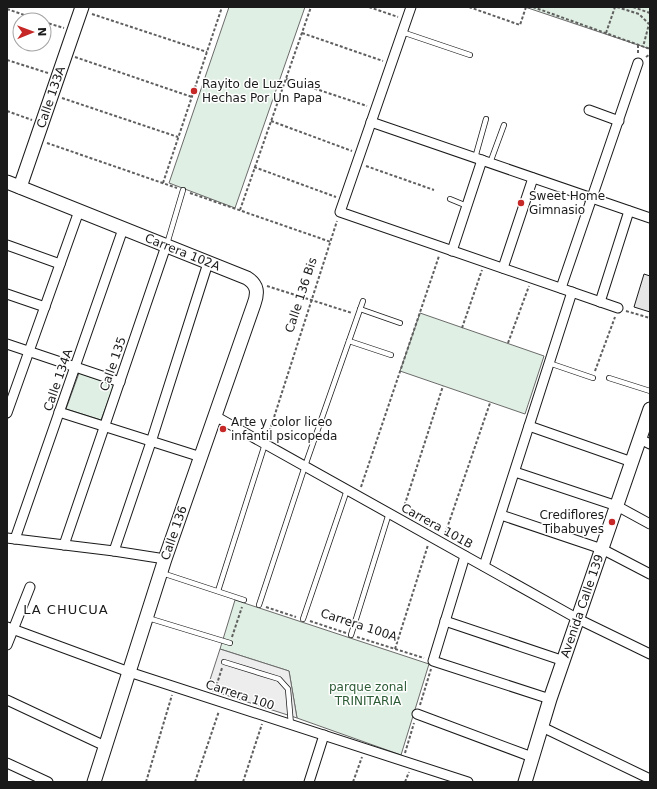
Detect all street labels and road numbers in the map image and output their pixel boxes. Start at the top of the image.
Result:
street label: Calle 133A [34,64,68,130]
street label: Carrera 102A [143,231,223,274]
street label: Calle 136 Bis [282,256,320,334]
street label: Calle 135 [97,335,129,393]
street label: Calle 134A [41,346,75,413]
street label: Carrera 101B [399,501,475,551]
street label: Calle 136 [158,504,190,562]
street label: Avenida Calle 139 [558,553,606,660]
street label: Carrera 100A [319,606,400,644]
street label: Carrera 100 [204,677,276,713]

